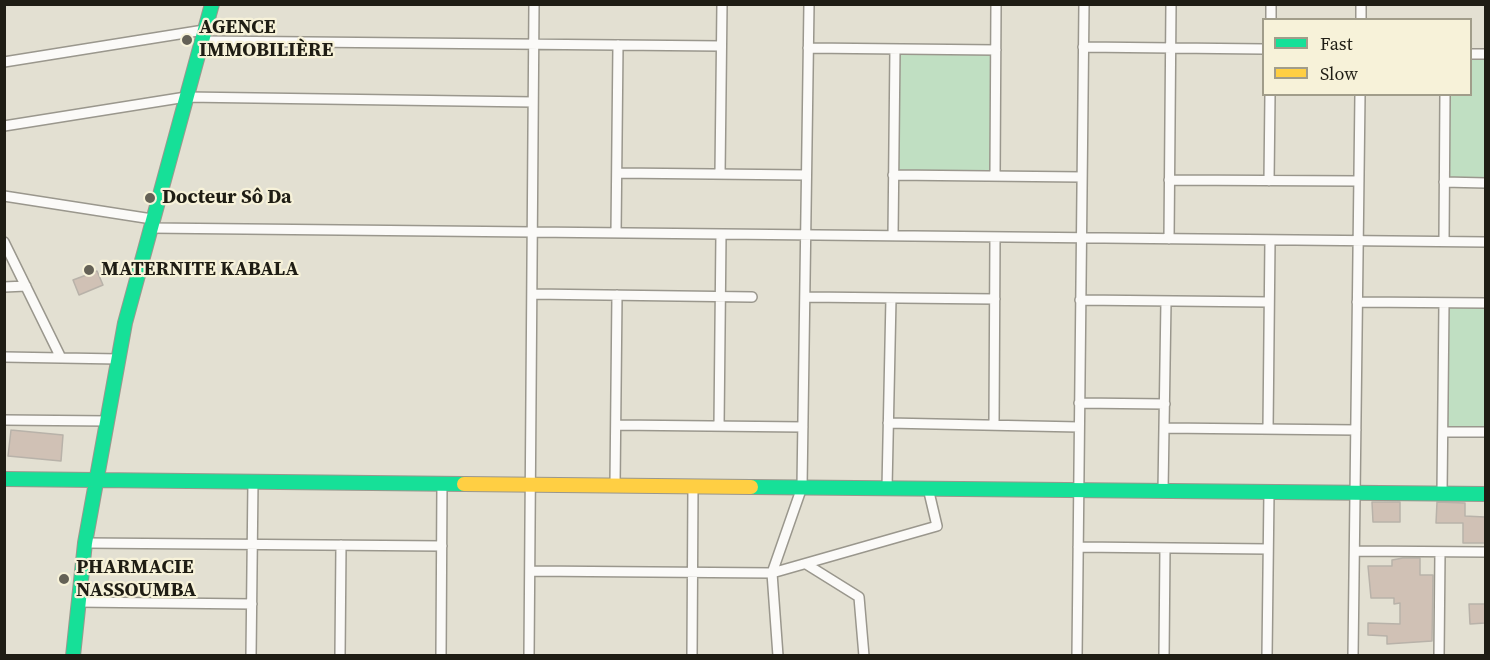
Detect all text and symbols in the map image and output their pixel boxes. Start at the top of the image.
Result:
place label: AGENCE IMMOBILIÈRE [199,16,333,63]
legend [1262,18,1472,96]
text: Fast [1320,31,1353,56]
marker: AGENCE IMMOBILIÈRE [180,33,194,47]
text: Slow [1320,61,1358,86]
place label: Docteur Sô Da [162,186,292,210]
marker: Docteur Sô Da [143,191,157,205]
place label: MATERNITE KABALA [101,258,299,282]
marker: MATERNITE KABALA [82,263,96,277]
place label: PHARMACIE NASSOUMBA [76,556,196,603]
marker: PHARMACIE NASSOUMBA [57,572,71,586]

